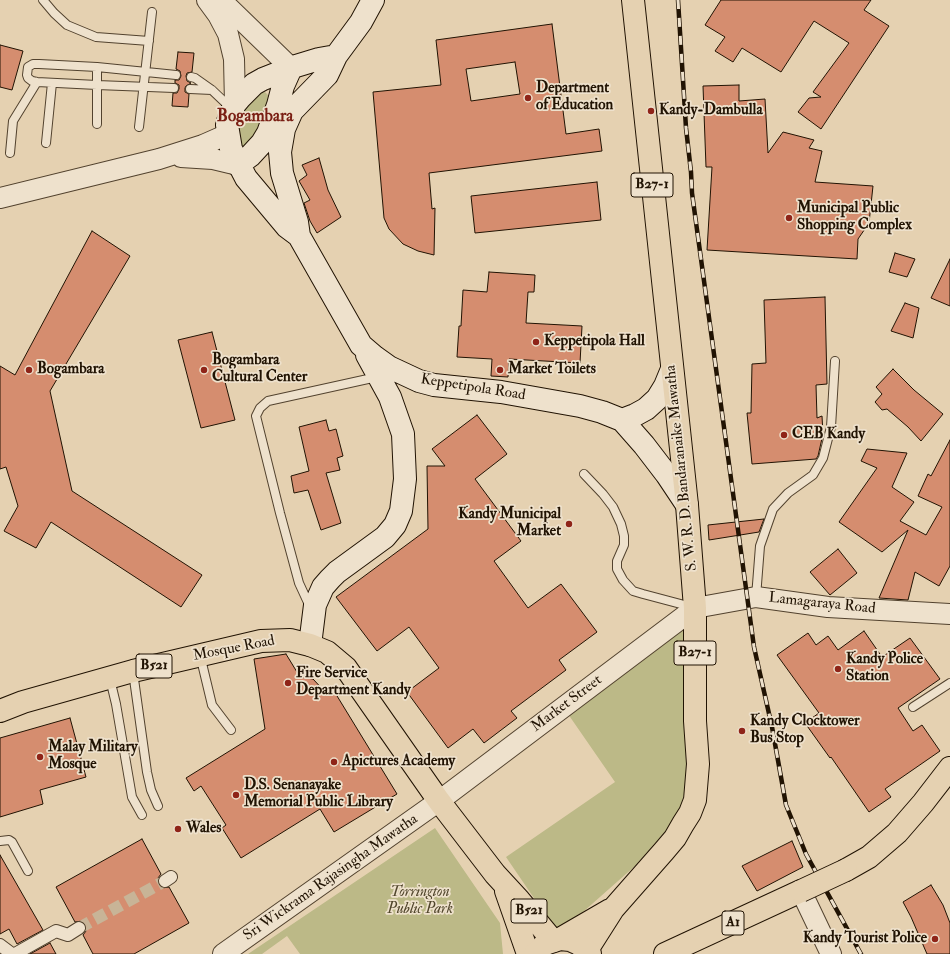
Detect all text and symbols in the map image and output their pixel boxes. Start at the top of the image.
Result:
place label: Department of Education [536,80,613,115]
marker: Department of Education [523,93,533,103]
place label: Kandy-Dambulla [659,102,763,120]
marker: Kandy-Dambulla [646,106,656,116]
district label: Bogambara [217,107,293,127]
road number: B27-1 [631,173,673,197]
place label: Municipal Public Shopping Complex [797,200,912,235]
marker: Municipal Public Shopping Complex [784,213,794,223]
place label: Keppetipola Hall [544,333,645,351]
marker: Keppetipola Hall [531,337,541,347]
place label: Bogambara Cultural Center [212,352,307,387]
place label: Bogambara [37,361,104,379]
place label: Market Toilets [508,361,596,379]
street label: S. W. R. D. Bandaranaike Mawatha [662,364,702,572]
marker: Bogambara [24,365,34,375]
marker: Bogambara Cultural Center [199,365,209,375]
marker: Market Toilets [495,365,505,375]
street label: Keppetipola Road [419,371,527,405]
place label: CEB Kandy [792,426,865,444]
marker: CEB Kandy [779,430,789,440]
place label: Kandy Municipal Market [458,506,561,541]
marker: Kandy Municipal Market [564,519,574,529]
street label: Lamagaraya Road [768,589,876,619]
street label: Mosque Road [192,632,276,666]
road number: B27-1 [674,641,716,665]
place label: Kandy Police Station [846,651,923,686]
road number: B521 [136,654,172,678]
marker: Kandy Police Station [833,664,843,674]
place label: Fire Service Department Kandy [296,665,411,700]
street label: Market Street [528,672,606,736]
marker: Fire Service Department Kandy [283,678,293,688]
place label: Kandy Clocktower Bus Stop [750,713,859,748]
marker: Kandy Clocktower Bus Stop [737,726,747,736]
place label: Malay Military Mosque [48,739,138,774]
marker: Malay Military Mosque [35,752,45,762]
place label: Apictures Academy [342,753,455,771]
marker: Apictures Academy [329,757,339,767]
place label: D.S. Senanayake Memorial Public Library [244,777,393,812]
marker: D.S. Senanayake Memorial Public Library [231,790,241,800]
street label: Sri Wickrama Rajasingha Mawatha [240,811,422,945]
place label: Wales [186,820,221,838]
marker: Wales [173,824,183,834]
park label: Torrington Public Park [387,884,453,919]
road number: B521 [511,899,547,923]
road number: A1 [722,911,744,935]
place label: Kandy Tourist Police [803,930,927,948]
marker: Kandy Tourist Police [930,934,940,944]

